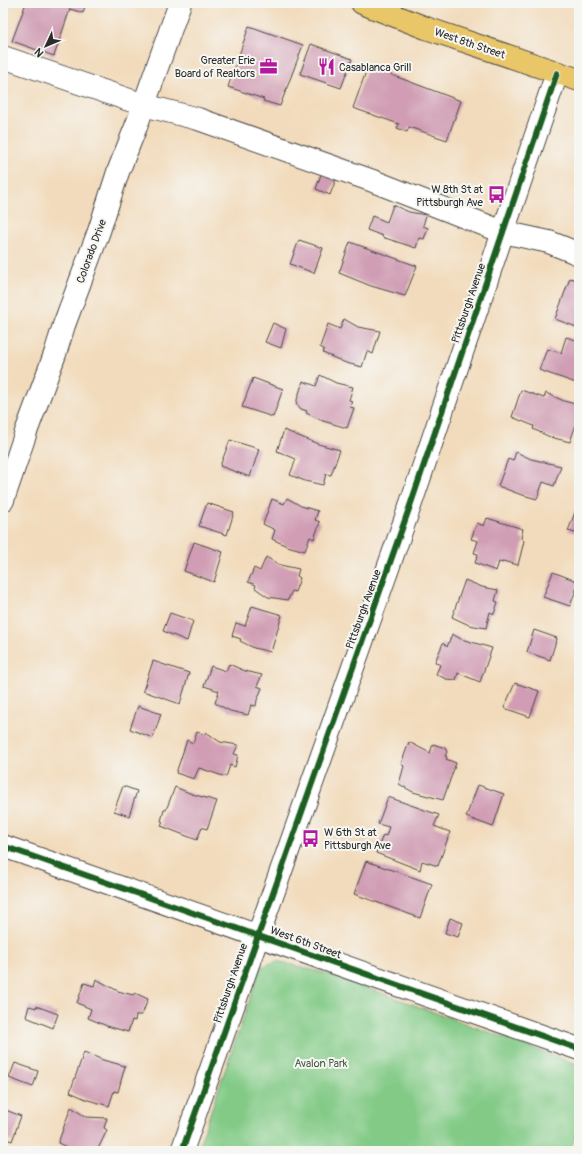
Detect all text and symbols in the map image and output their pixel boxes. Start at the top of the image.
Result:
street label: West 8th Street [433,25,507,62]
north arrow [26,26,66,66]
text: N [32,45,46,60]
place label: Greater Erie Board of Realtors [175,54,256,80]
office icon: Greater Erie Board of Realtors [258,56,278,76]
restaurant icon: Casablanca Grill [316,57,336,77]
place label: Casablanca Grill [339,61,411,74]
place label: W 8th St at Pittsburgh Ave [416,183,484,209]
bus stop icon: W 8th St at Pittsburgh Ave [486,185,506,205]
street label: Colorado Drive [74,217,109,285]
street label: Pittsburgh Avenue [449,261,488,345]
street label: Pittsburgh Avenue [343,567,384,651]
place label: W 6th St at Pittsburgh Ave [324,826,391,852]
bus stop icon: W 6th St at Pittsburgh Ave [301,828,321,848]
street label: West 6th Street [268,924,344,962]
street label: Pittsburgh Avenue [211,941,250,1025]
park label: Avalon Park [295,1057,348,1070]

